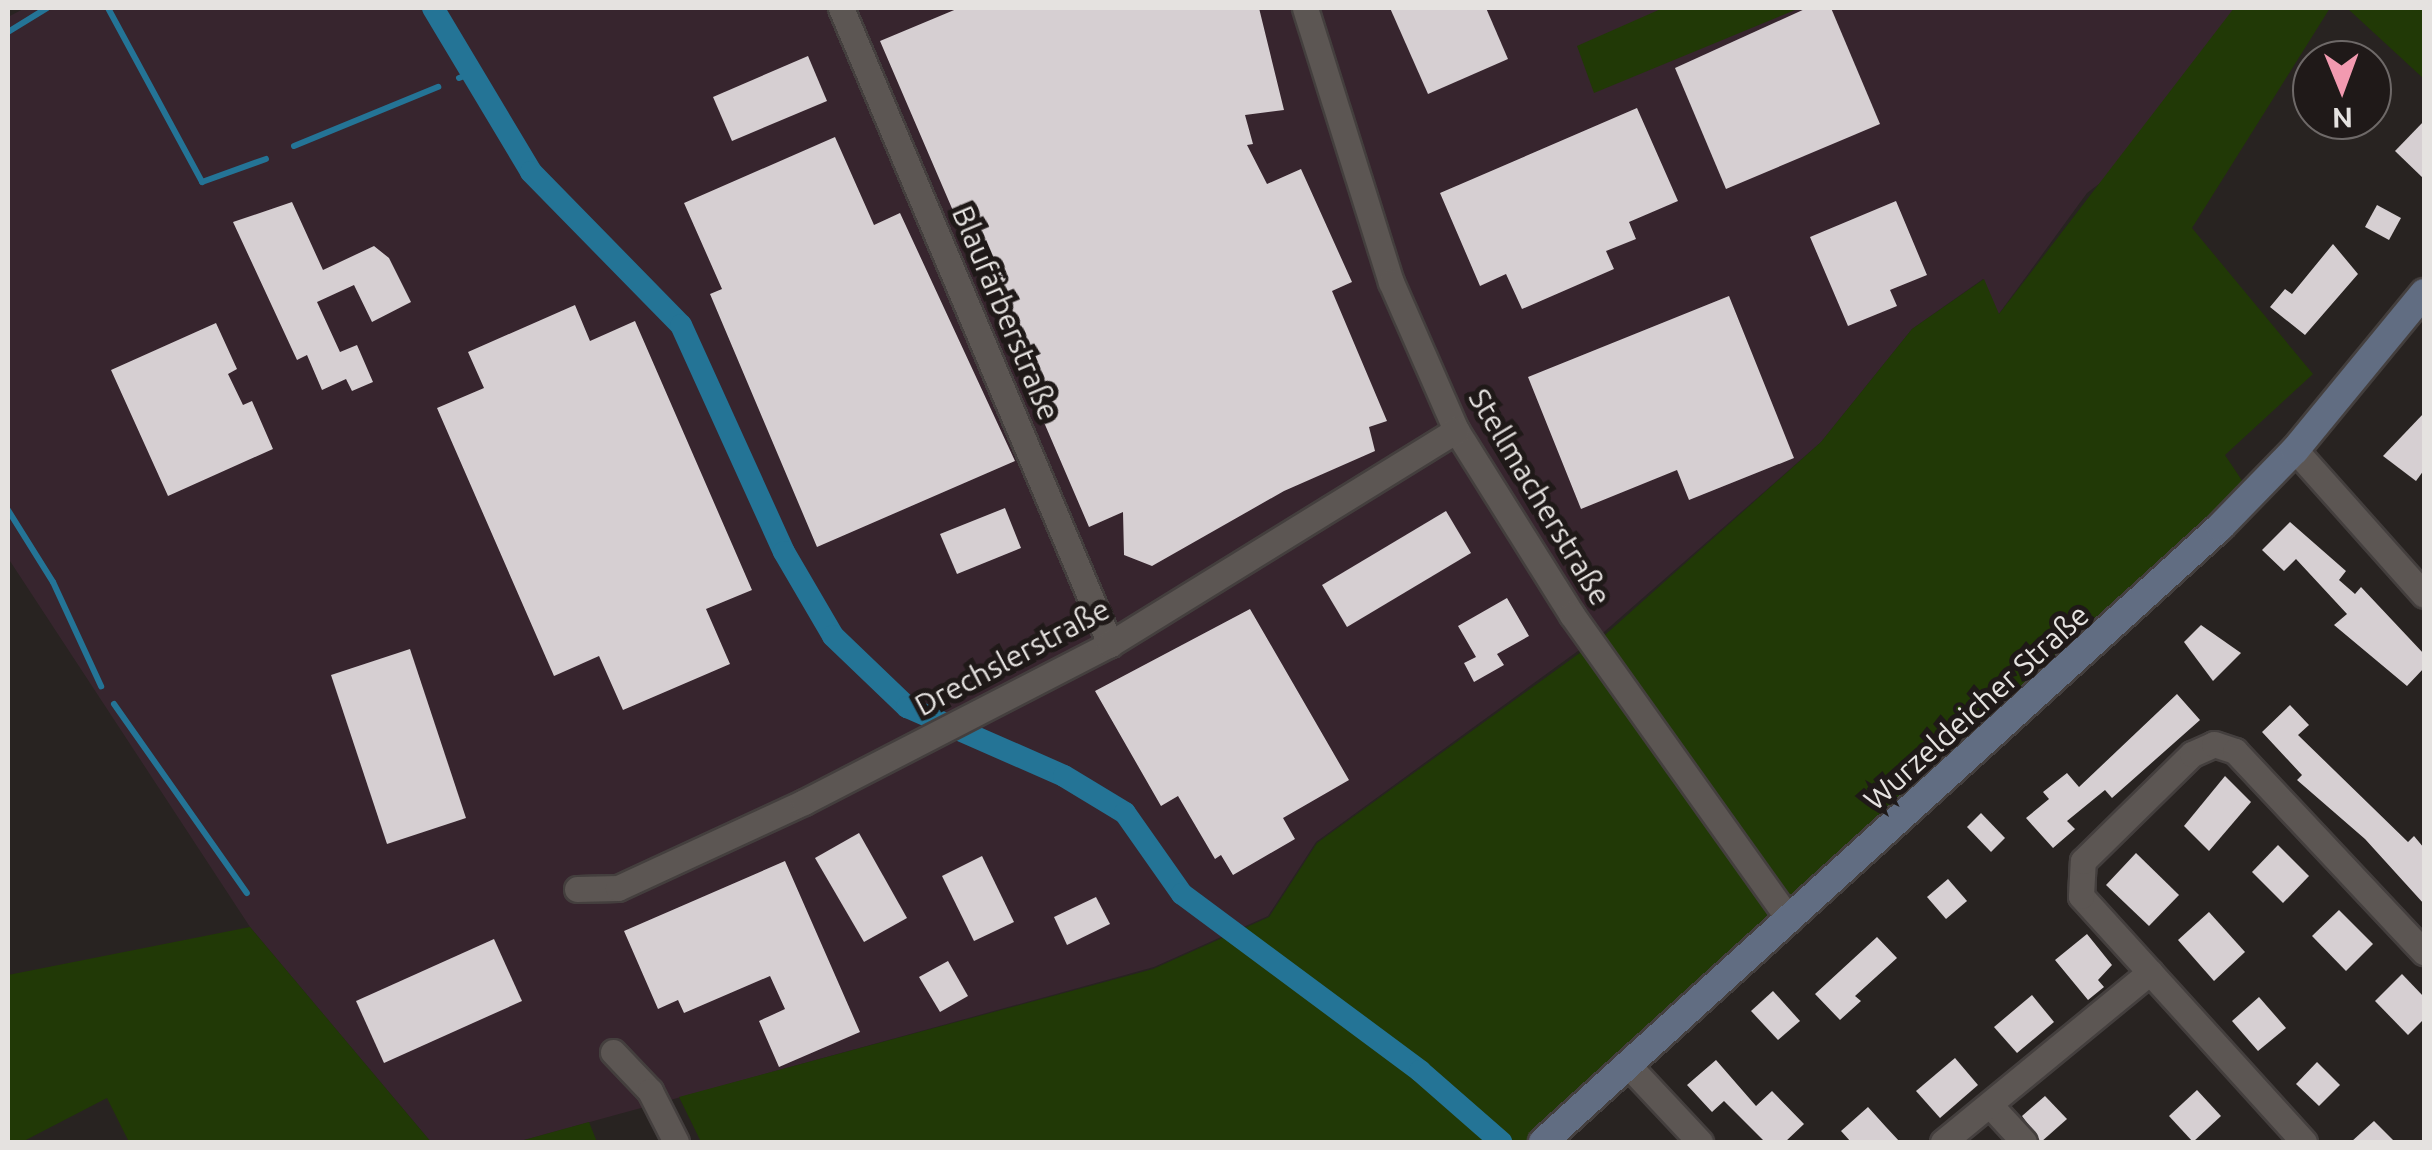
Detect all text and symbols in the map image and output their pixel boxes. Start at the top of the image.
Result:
north arrow [2292,40,2392,140]
text: N [2332,103,2353,134]
street label: Blaufärberstraße [945,200,1067,426]
street label: Stellmacherstraße [1461,382,1619,612]
street label: Drechslerstraße [909,591,1115,723]
street label: Wurzeldeicher Straße [1856,597,2096,817]

